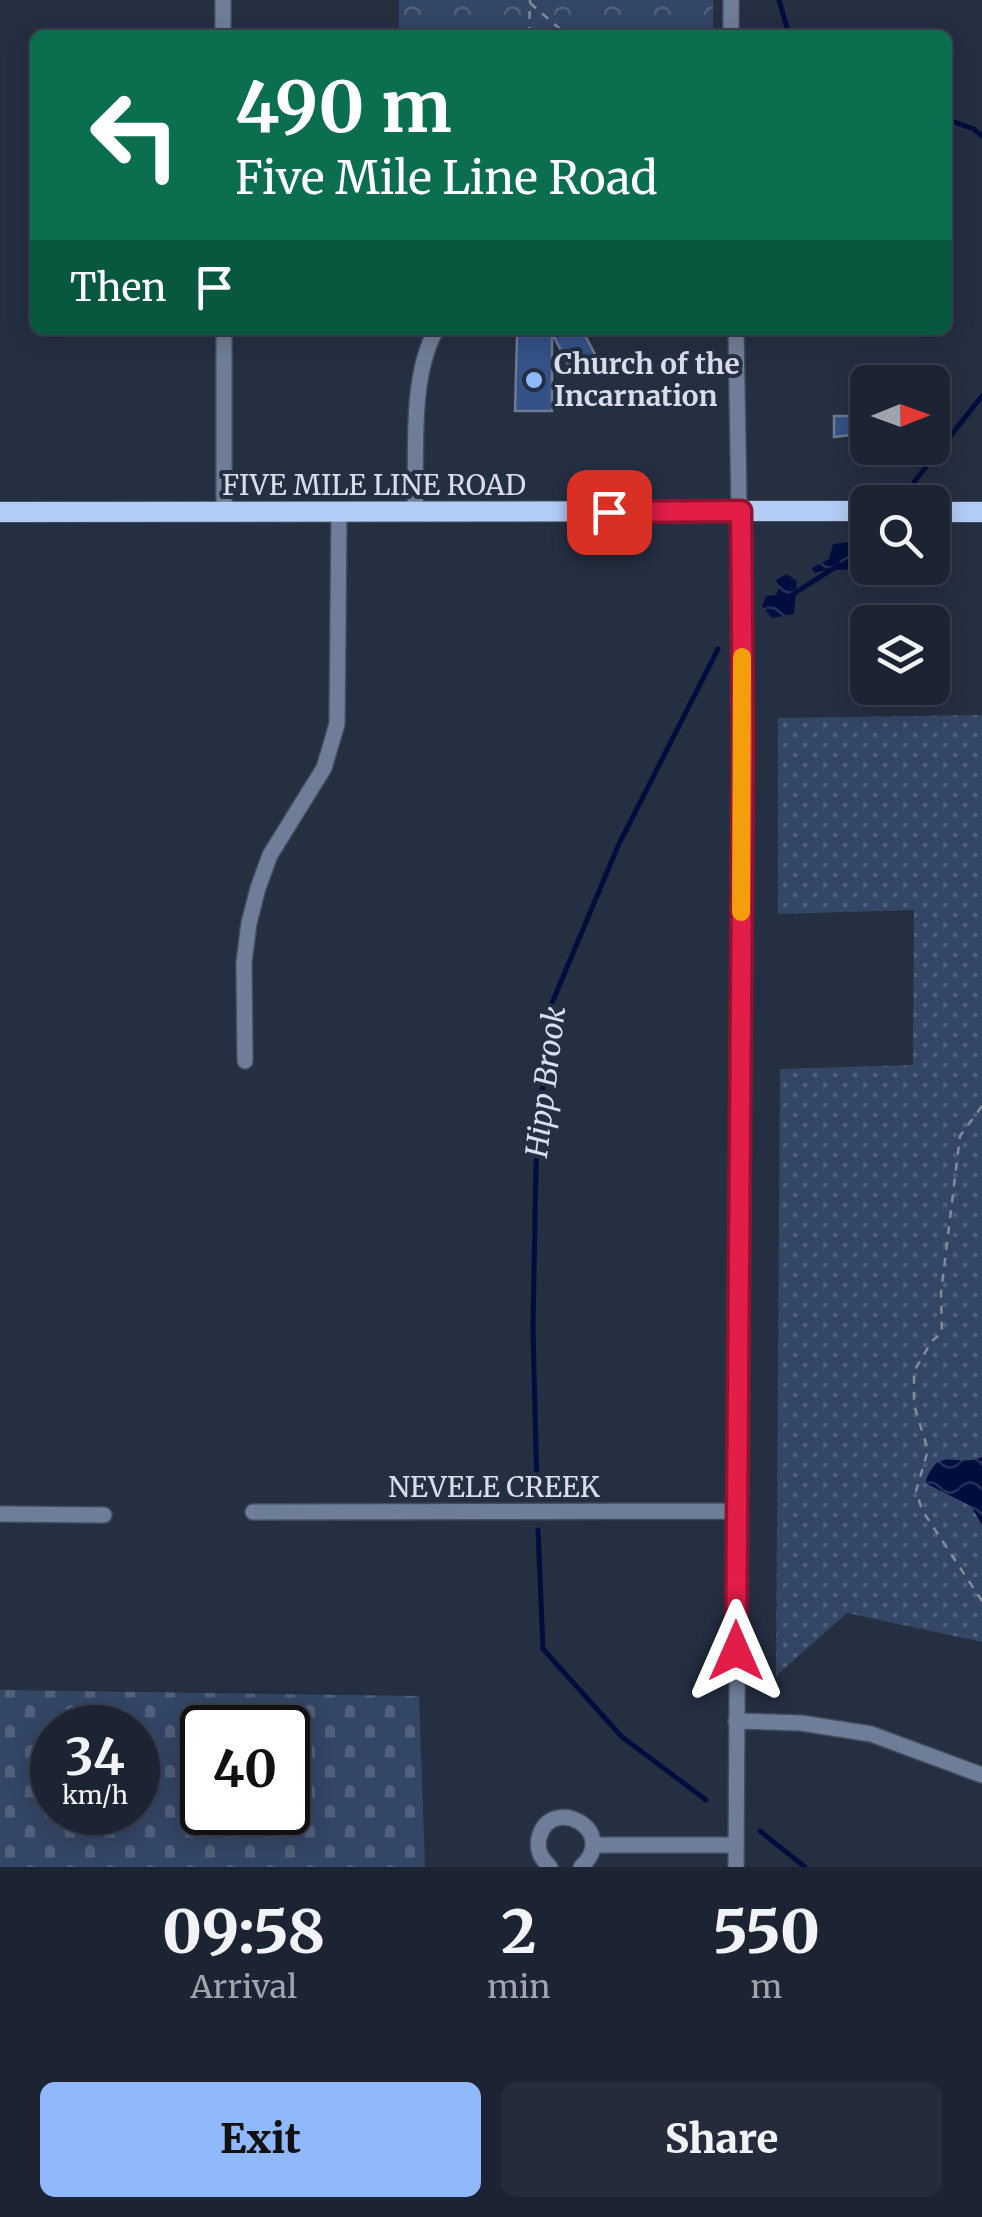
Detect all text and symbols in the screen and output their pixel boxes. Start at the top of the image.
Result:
text: 490 m [235,63,452,151]
icon: left [70,70,200,200]
text: Five Mile Line Road [235,150,658,206]
icon: arrive [187,260,242,315]
text: Then [70,264,167,311]
place label: Church of the Incarnation [554,346,740,414]
north arrow [850,365,950,465]
map controls [850,365,950,705]
marker: Church of the Incarnation [523,369,545,391]
street label: FIVE MILE LINE ROAD [222,467,526,503]
pin [567,470,652,555]
icon: arrive [582,485,637,540]
button: search [850,485,950,585]
button: layers [850,605,950,705]
water label: Hipp Brook [517,1003,573,1161]
street label: NEVELE CREEK [388,1469,601,1505]
position arrow [684,1599,788,1703]
speed limit sign: 40 [180,1705,310,1835]
text: 34 [65,1726,125,1789]
text: km/h [62,1779,128,1811]
text: 09:58 [162,1894,325,1969]
text: 2 [501,1894,537,1969]
text: 550 [713,1894,820,1969]
text: Arrival [190,1967,297,2007]
text: min [487,1967,551,2007]
text: m [750,1967,782,2007]
button: Exit [40,2082,481,2197]
button: Share [501,2082,942,2197]

